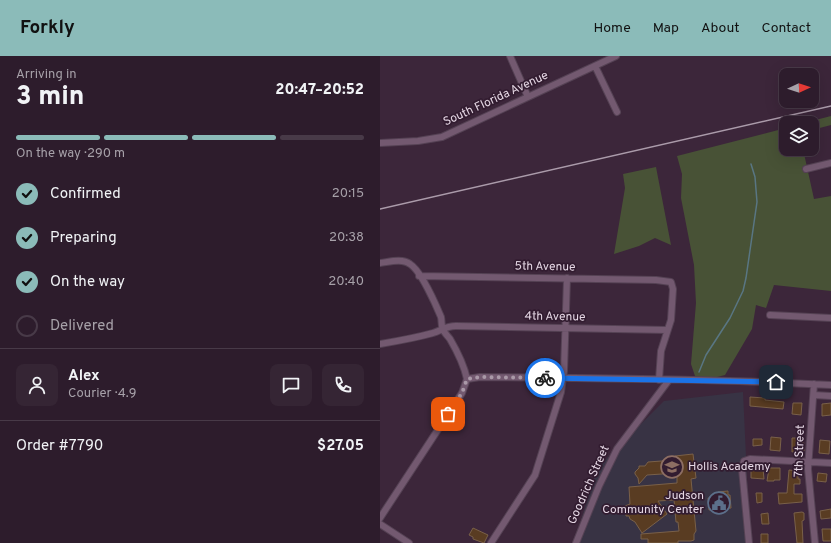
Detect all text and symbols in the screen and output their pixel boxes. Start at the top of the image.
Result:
text: Forkly [20,16,75,40]
text: Home [594,20,631,37]
text: Map [653,20,679,37]
text: About [701,20,740,37]
text: Contact [762,20,811,37]
text: Arriving in [16,67,77,83]
street label: South Florida Avenue [441,68,551,130]
north arrow [779,68,819,108]
map controls [779,68,819,156]
text: 3 min [16,81,84,114]
text: 20:47–20:52 [275,81,364,100]
button: layers [779,116,819,156]
text: On the way · 290 m [16,146,125,162]
icon: check [16,183,38,205]
text: Confirmed [50,185,121,204]
text: 20:15 [332,186,364,202]
icon: check [16,227,38,249]
text: Preparing [50,229,117,248]
text: 20:38 [329,230,364,246]
street label: 5th Avenue [514,258,576,276]
icon: check [16,271,38,293]
text: On the way [50,273,125,292]
text: 20:40 [328,274,364,290]
street label: 4th Avenue [524,308,586,326]
text: Delivered [50,317,114,336]
courier [525,358,565,398]
button: person [16,364,58,406]
button: chat [270,364,312,406]
button: phone [322,364,364,406]
pin [759,365,793,399]
text: Alex [68,367,100,386]
icon: bike [534,367,556,389]
icon: home [765,371,787,393]
text: Courier · 4.9 [68,386,136,402]
pin [431,397,465,431]
icon: bag [437,403,459,425]
street label: 7th Street [791,424,809,478]
text: Order #7790 [16,437,103,456]
text: $27.05 [317,437,364,456]
street label: Goodrich Street [564,443,614,527]
school or university icon: Hollis Academy [659,454,685,480]
place label: Hollis Academy [688,459,771,475]
place label: Judson Community Center [602,488,704,518]
public building icon: Judson Community Center [706,490,732,516]

